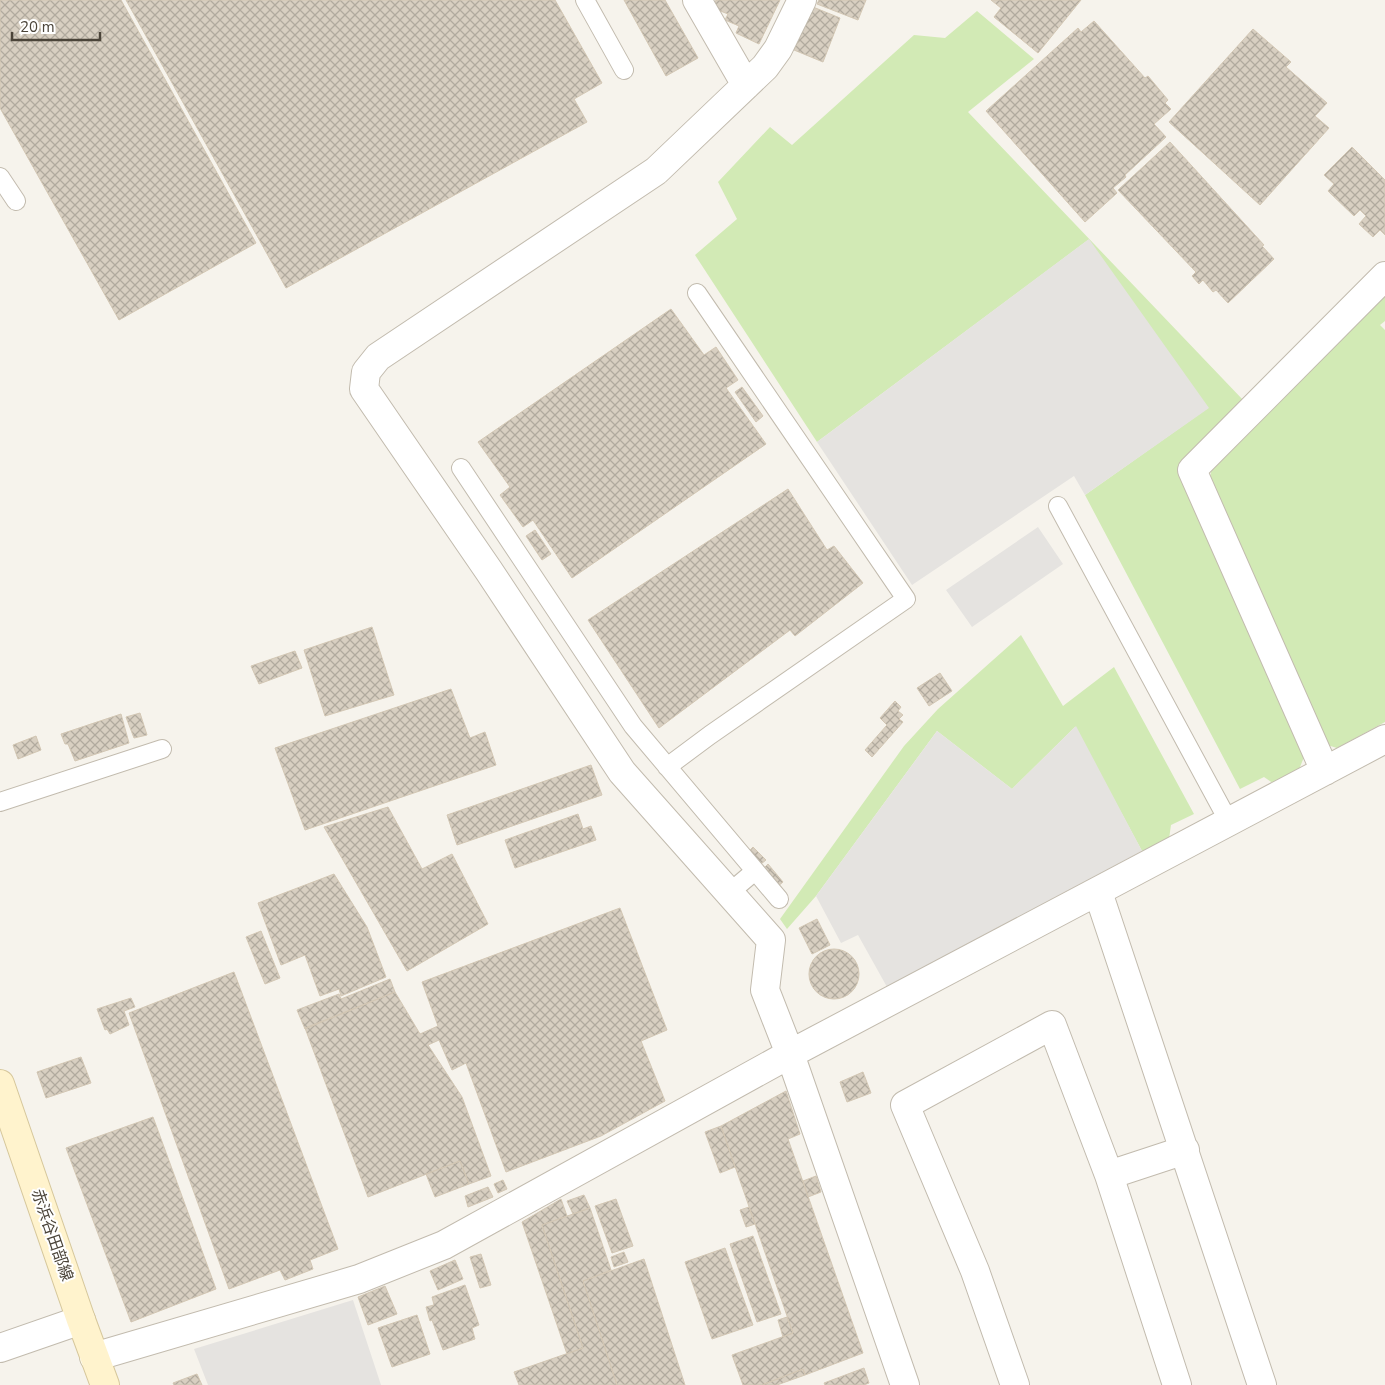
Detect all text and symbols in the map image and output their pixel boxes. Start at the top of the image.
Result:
scale bar [12,10,100,42]
text: 20 m [20,17,55,37]
street label: 赤浜谷田部線 [26,1186,78,1284]

